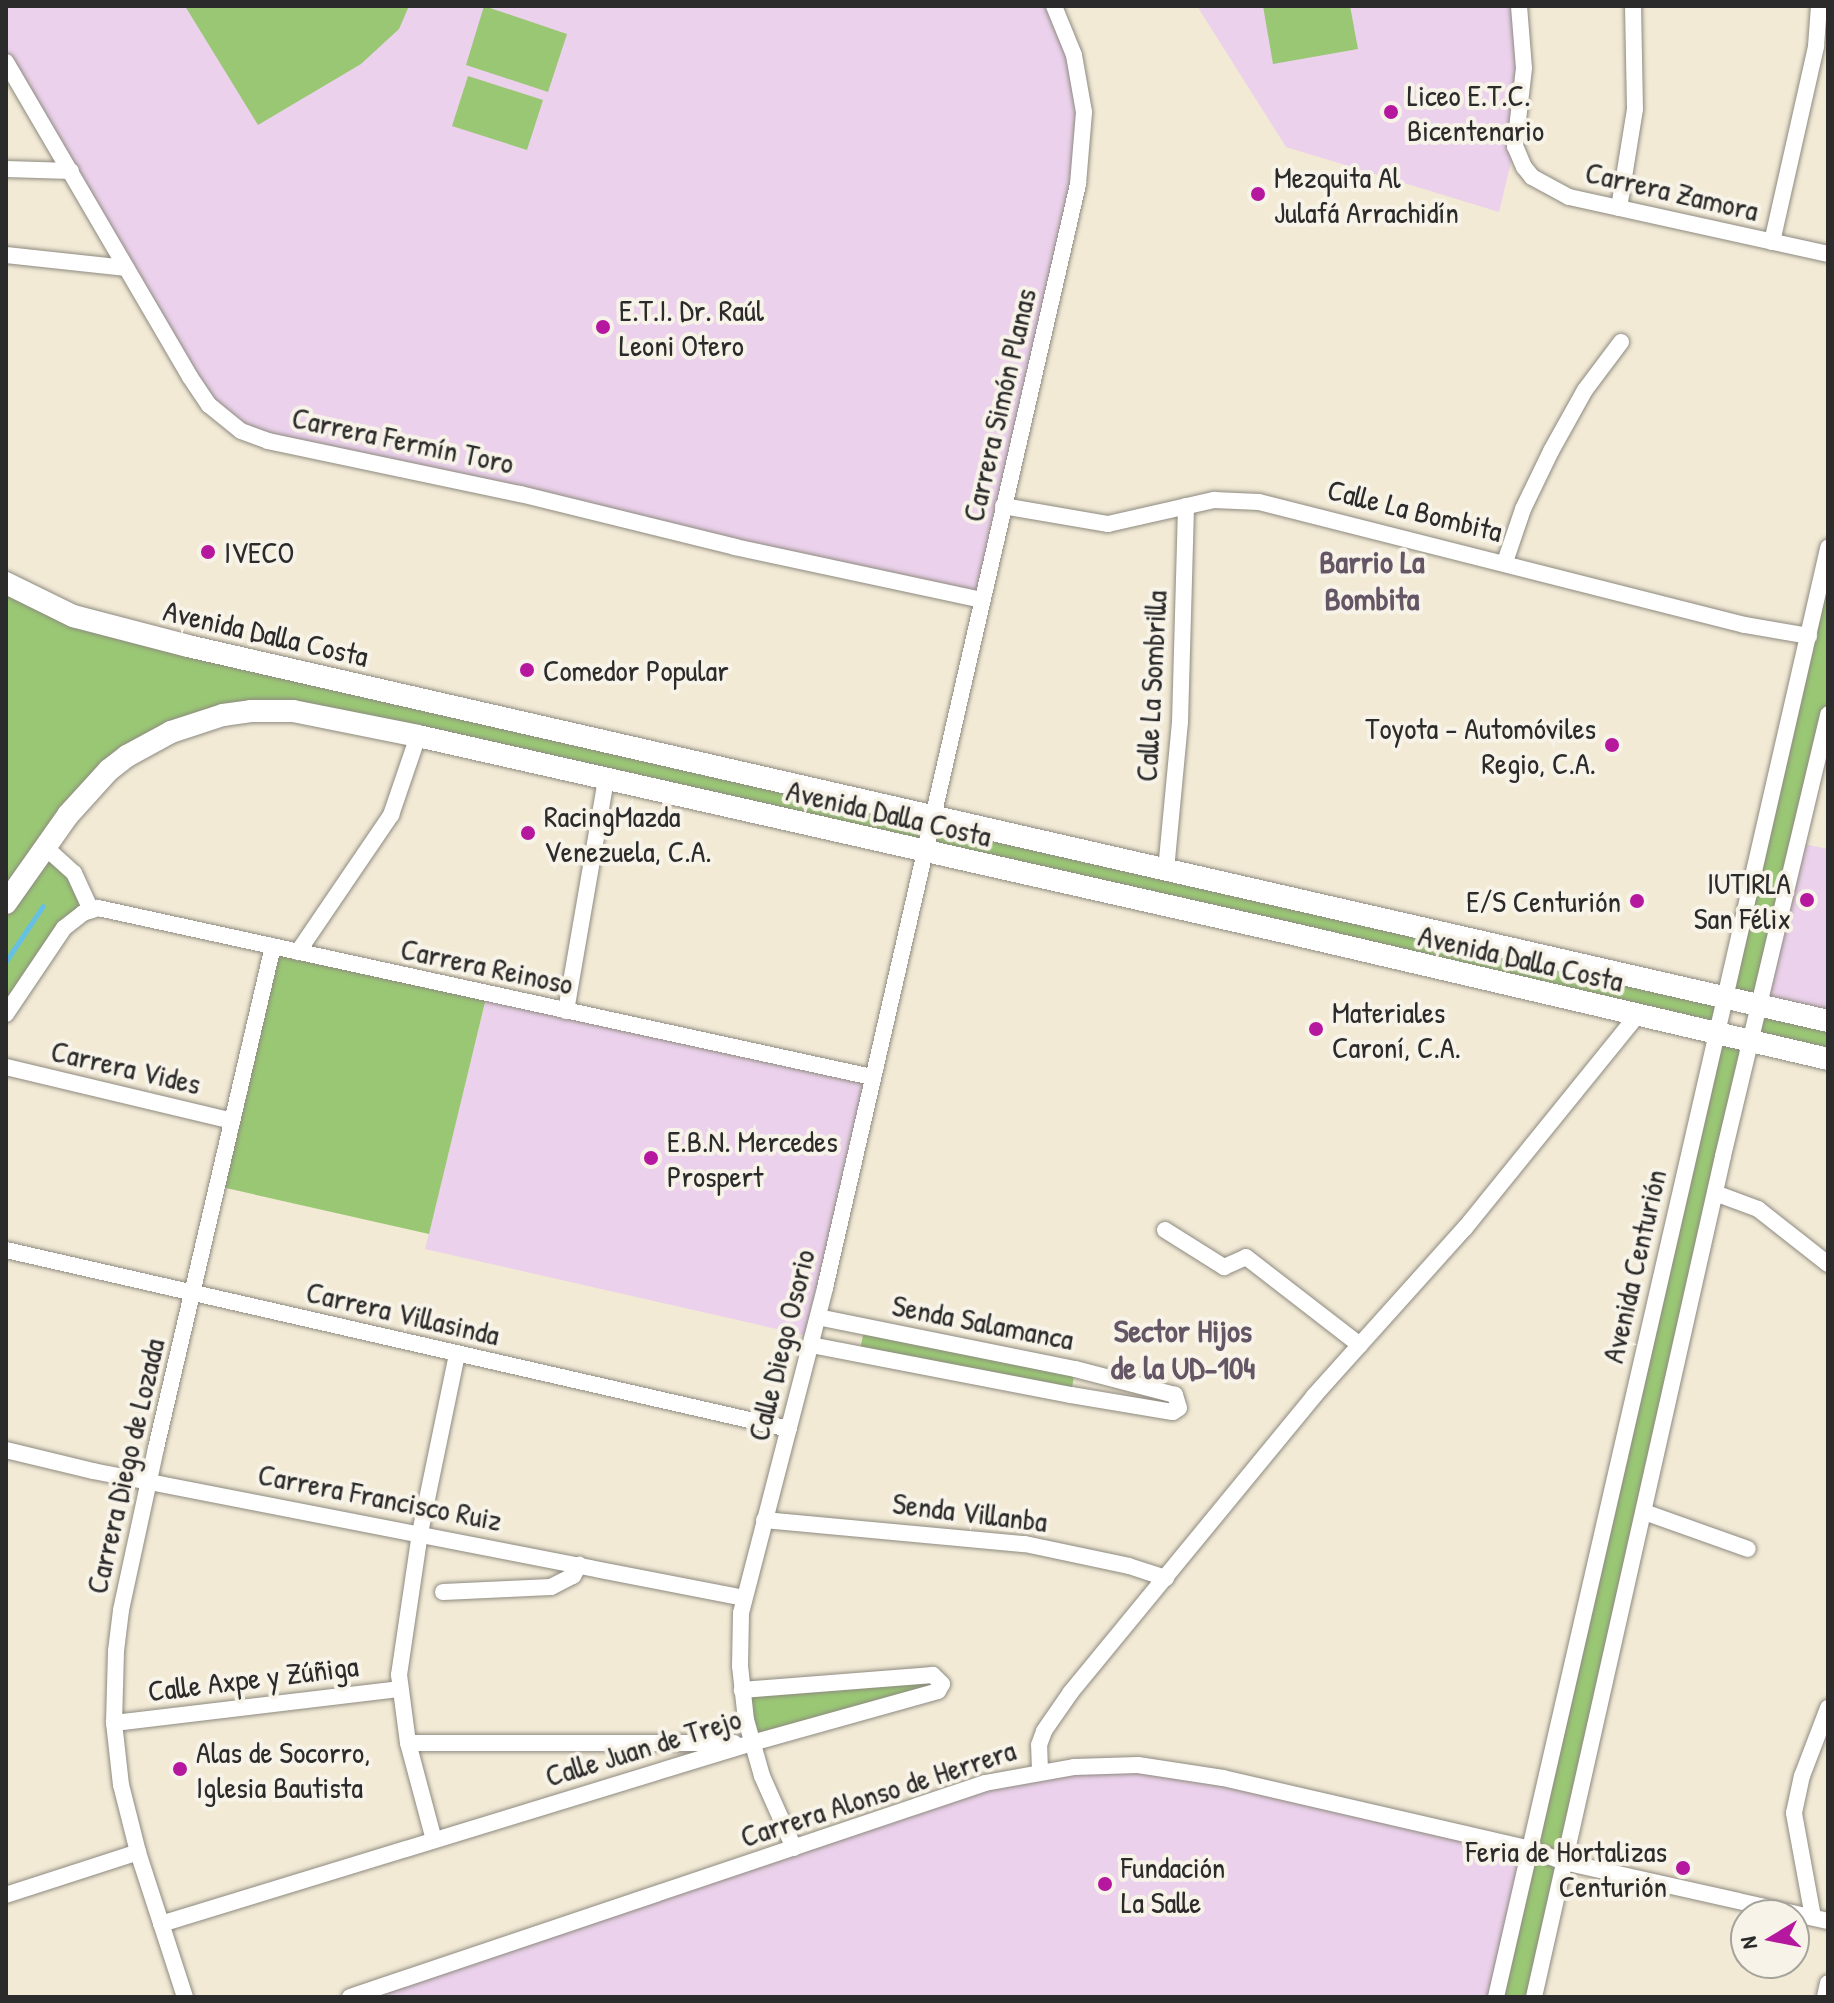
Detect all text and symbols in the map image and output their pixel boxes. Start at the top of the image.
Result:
place label: Liceo E.T.C. Bicentenario [1407,77,1544,148]
marker: Liceo E.T.C. Bicentenario [1382,103,1400,121]
street label: Carrera Zamora [1582,154,1762,228]
place label: Mezquita Al Julafá Arrachidín [1274,159,1459,230]
marker: Mezquita Al Julafá Arrachidín [1249,185,1267,203]
street label: Carrera Simón Planas [955,285,1043,525]
place label: E.T.I. Dr. Raúl Leoni Otero [619,292,764,362]
marker: E.T.I. Dr. Raúl Leoni Otero [594,318,612,336]
street label: Carrera Fermín Toro [289,399,517,481]
street label: Calle La Bombita [1324,471,1506,549]
place label: IVECO [224,534,294,570]
marker: IVECO [199,543,217,561]
district label: Barrio La Bombita [1319,544,1425,619]
street label: Calle La Sombrilla [1128,590,1174,782]
street label: Avenida Dalla Costa [160,592,372,674]
place label: Comedor Popular [543,652,729,688]
marker: Comedor Popular [518,661,536,679]
place label: Toyota - Automóviles Regio, C.A. [1365,710,1596,780]
marker: Toyota - Automóviles Regio, C.A. [1603,736,1621,754]
street label: Avenida Dalla Costa [783,772,995,854]
place label: RacingMazda Venezuela, C.A. [544,798,712,868]
marker: RacingMazda Venezuela, C.A. [519,824,537,842]
place label: IUTIRLA San Félix [1694,865,1791,936]
place label: E/S Centurión [1466,883,1621,919]
marker: IUTIRLA San Félix [1798,891,1816,909]
marker: E/S Centurión [1628,892,1646,910]
street label: Avenida Dalla Costa [1415,917,1627,999]
street label: Carrera Reinoso [398,930,576,1002]
place label: Materiales Caroní, C.A. [1332,994,1461,1064]
marker: Materiales Caroní, C.A. [1307,1020,1325,1038]
street label: Carrera Vides [48,1032,204,1102]
place label: E.B.N. Mercedes Prospert [667,1123,838,1194]
marker: E.B.N. Mercedes Prospert [642,1149,660,1167]
street label: Avenida Centurión [1594,1166,1674,1366]
street label: Calle Diego Osorio [740,1246,822,1444]
street label: Carrera Villasinda [303,1273,503,1353]
street label: Senda Salamanca [889,1287,1077,1357]
district label: Sector Hijos de la UD-104 [1111,1313,1255,1388]
street label: Carrera Diego de Lozada [78,1335,172,1597]
street label: Carrera Francisco Ruiz [255,1456,505,1538]
street label: Senda Villanba [891,1485,1049,1539]
street label: Calle Axpe y Zúñiga [146,1647,360,1709]
street label: Calle Juan de Trejo [541,1700,745,1794]
street label: Carrera Alonso de Herrera [736,1732,1020,1854]
place label: Alas de Socorro, Iglesia Bautista [196,1734,370,1804]
marker: Alas de Socorro, Iglesia Bautista [171,1760,189,1778]
place label: Feria de Hortalizas Centurión [1466,1833,1667,1904]
place label: Fundación La Salle [1121,1849,1225,1920]
marker: Feria de Hortalizas Centurión [1674,1859,1692,1877]
marker: Fundación La Salle [1096,1875,1114,1893]
north arrow [1730,1899,1810,1979]
text: N [1733,1934,1764,1951]

